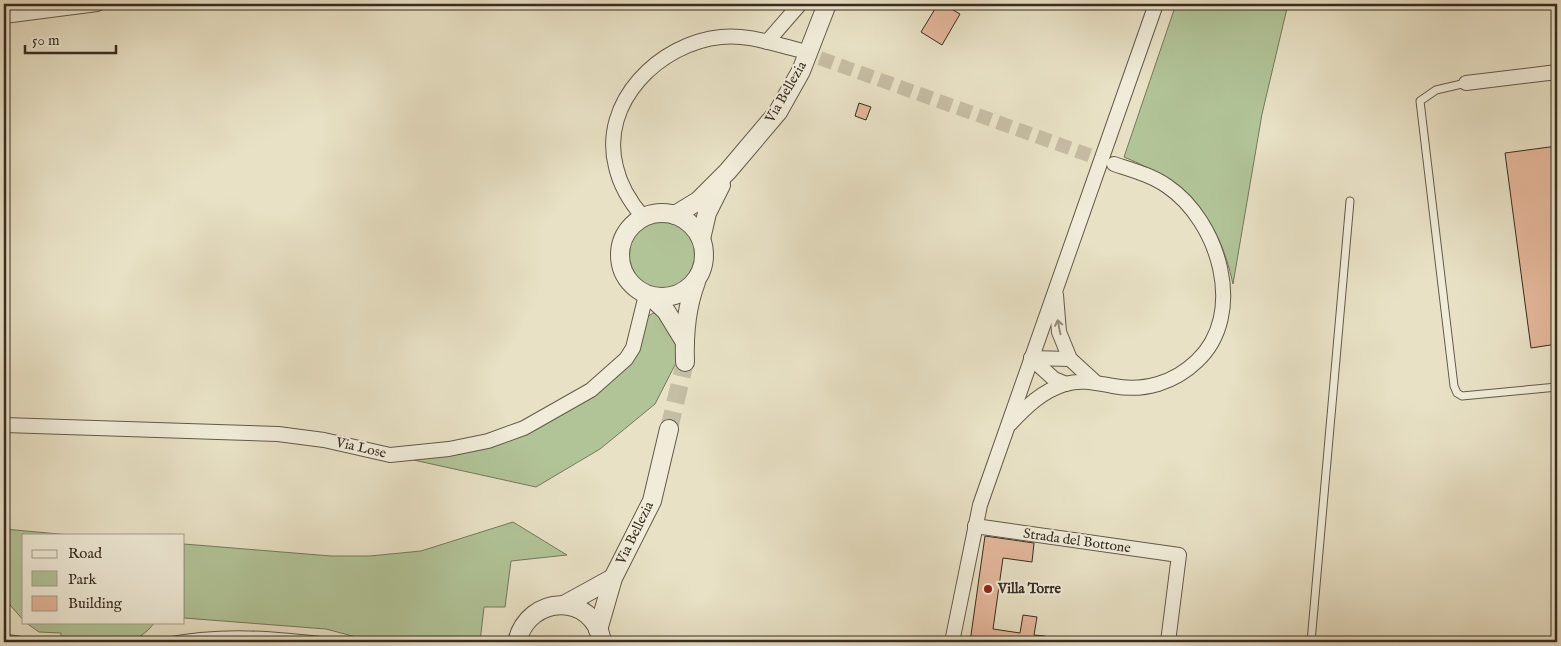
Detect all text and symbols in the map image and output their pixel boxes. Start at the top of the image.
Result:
scale bar [25,22,116,54]
text: 50 m [32,31,60,50]
street label: Via Bellezia [761,57,811,127]
one-way arrow [1054,320,1064,336]
street label: Via Lose [333,433,388,463]
street label: Via Bellezia [612,498,658,568]
street label: Strada del Bottone [1022,525,1132,558]
legend [22,534,185,624]
text: Road [68,544,103,563]
text: Park [68,570,98,589]
place label: Villa Torre [997,580,1061,598]
marker: Villa Torre [982,583,994,595]
text: Building [68,594,123,613]

